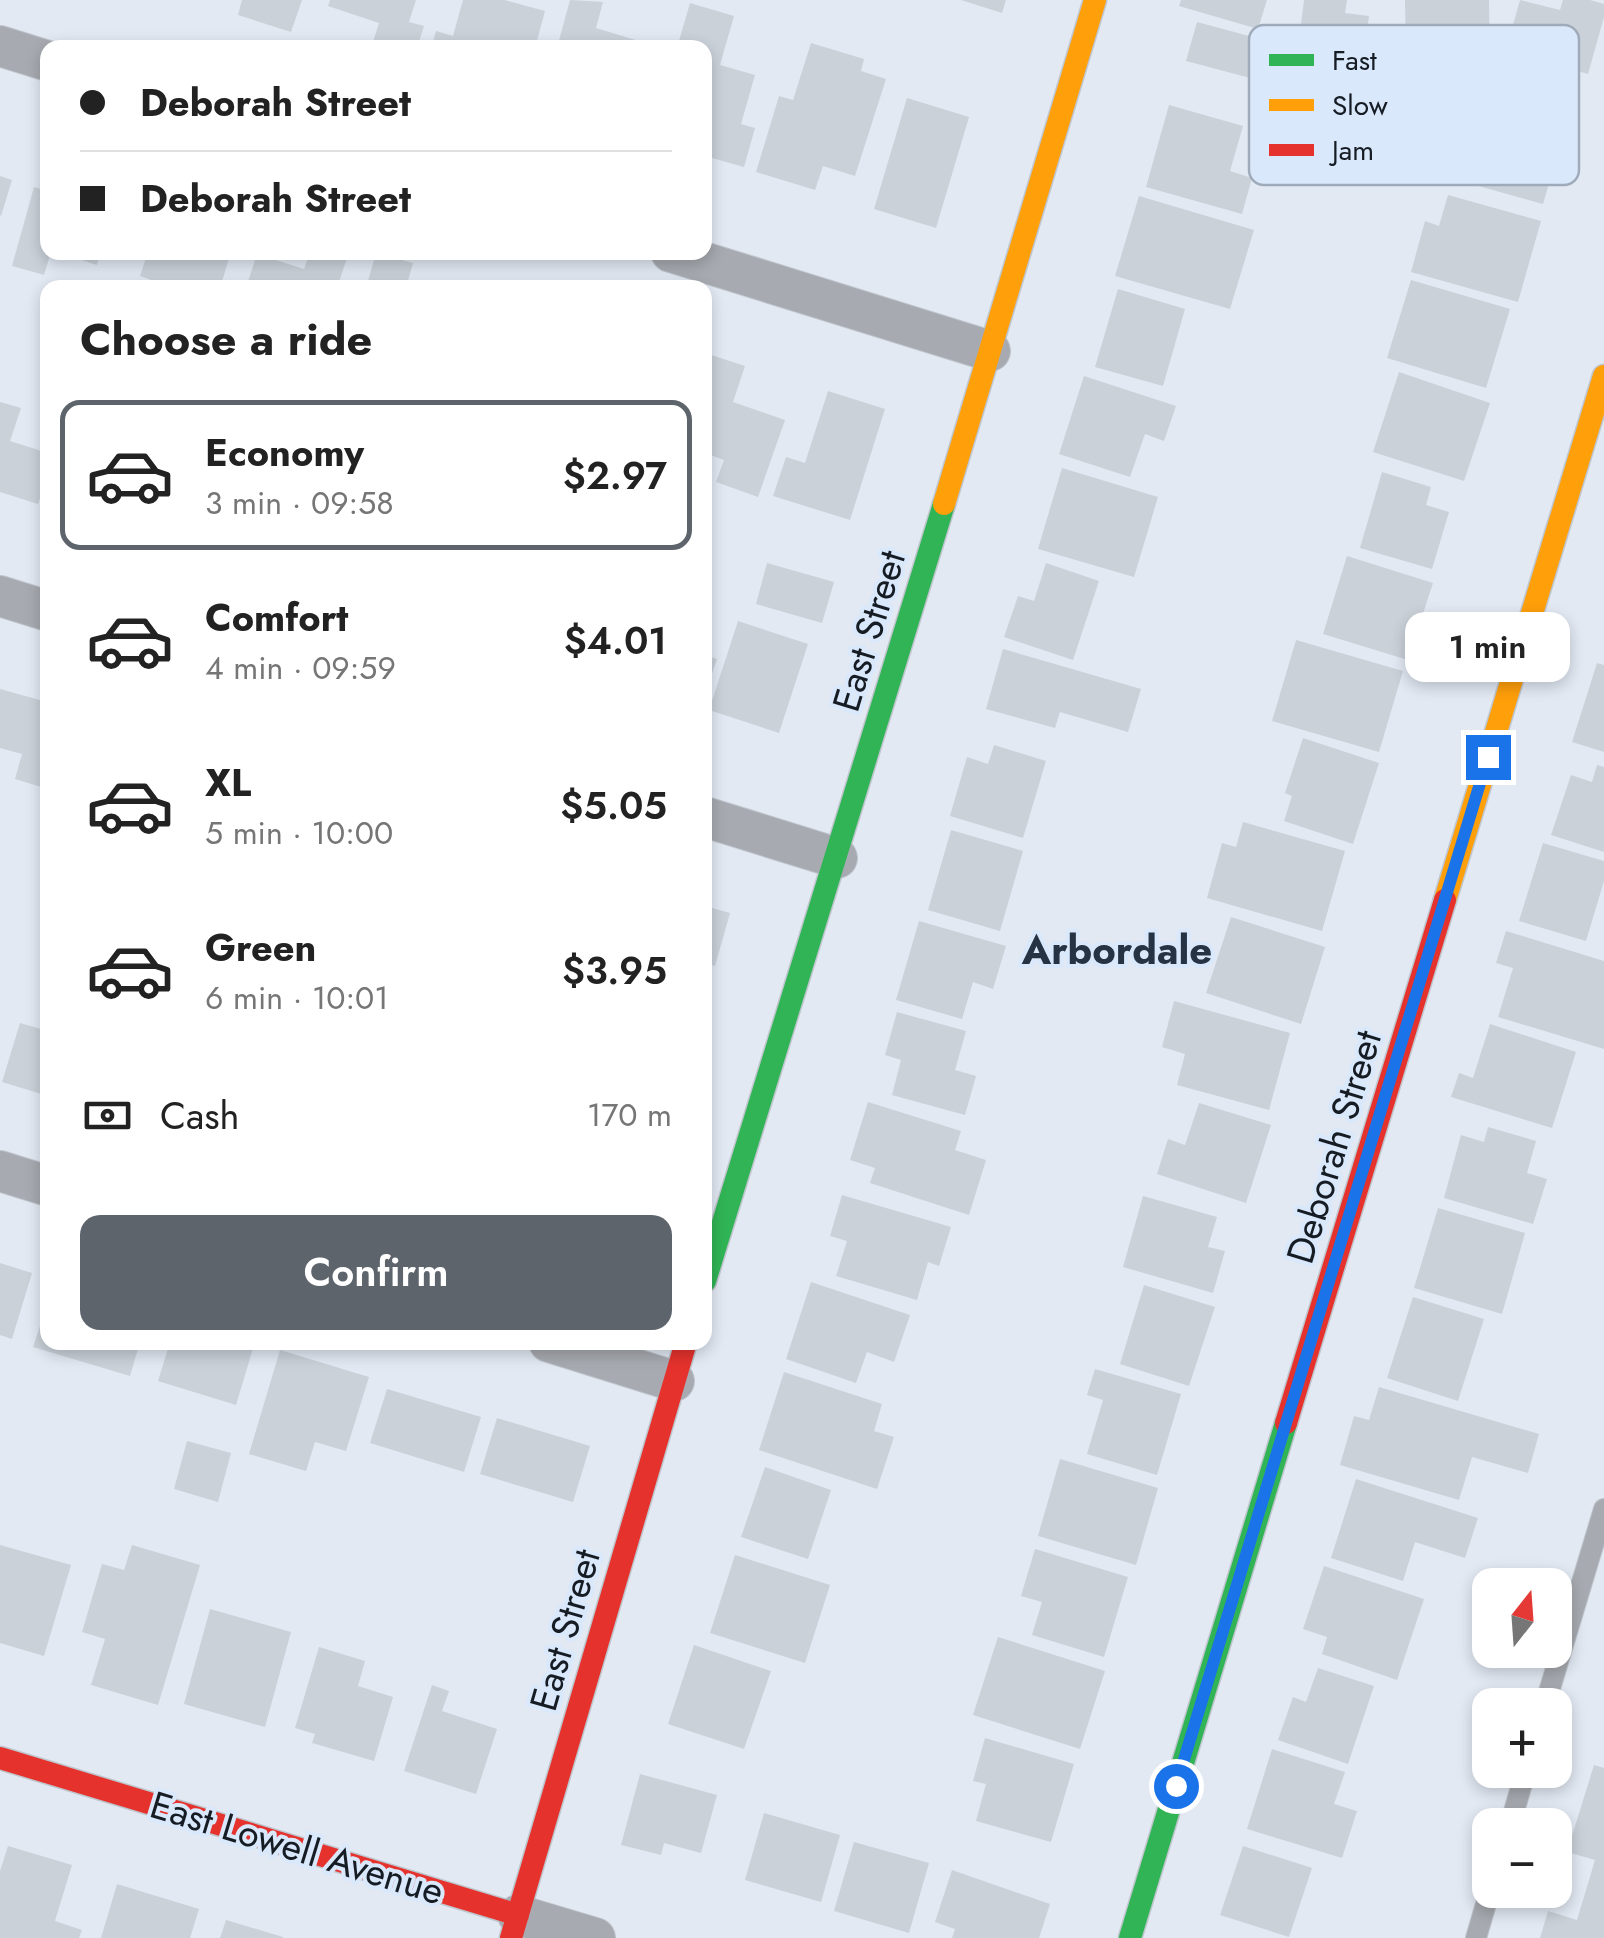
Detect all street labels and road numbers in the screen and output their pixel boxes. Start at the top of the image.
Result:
street label: East Street [818,544,919,718]
street label: Deborah Street [1272,1024,1395,1270]
street label: East Street [515,1543,614,1717]
street label: East Lowell Avenue [144,1777,451,1918]

